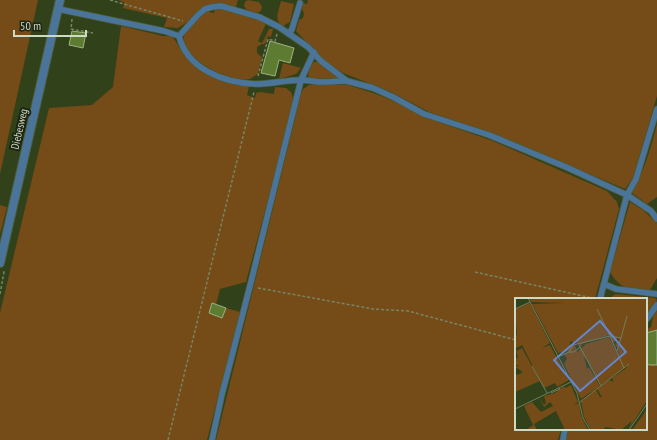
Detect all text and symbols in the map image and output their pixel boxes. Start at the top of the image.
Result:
scale bar [14,12,86,38]
text: 50 m [20,18,41,33]
street label: Diebesweg [8,107,31,151]
inset map [515,298,647,430]

